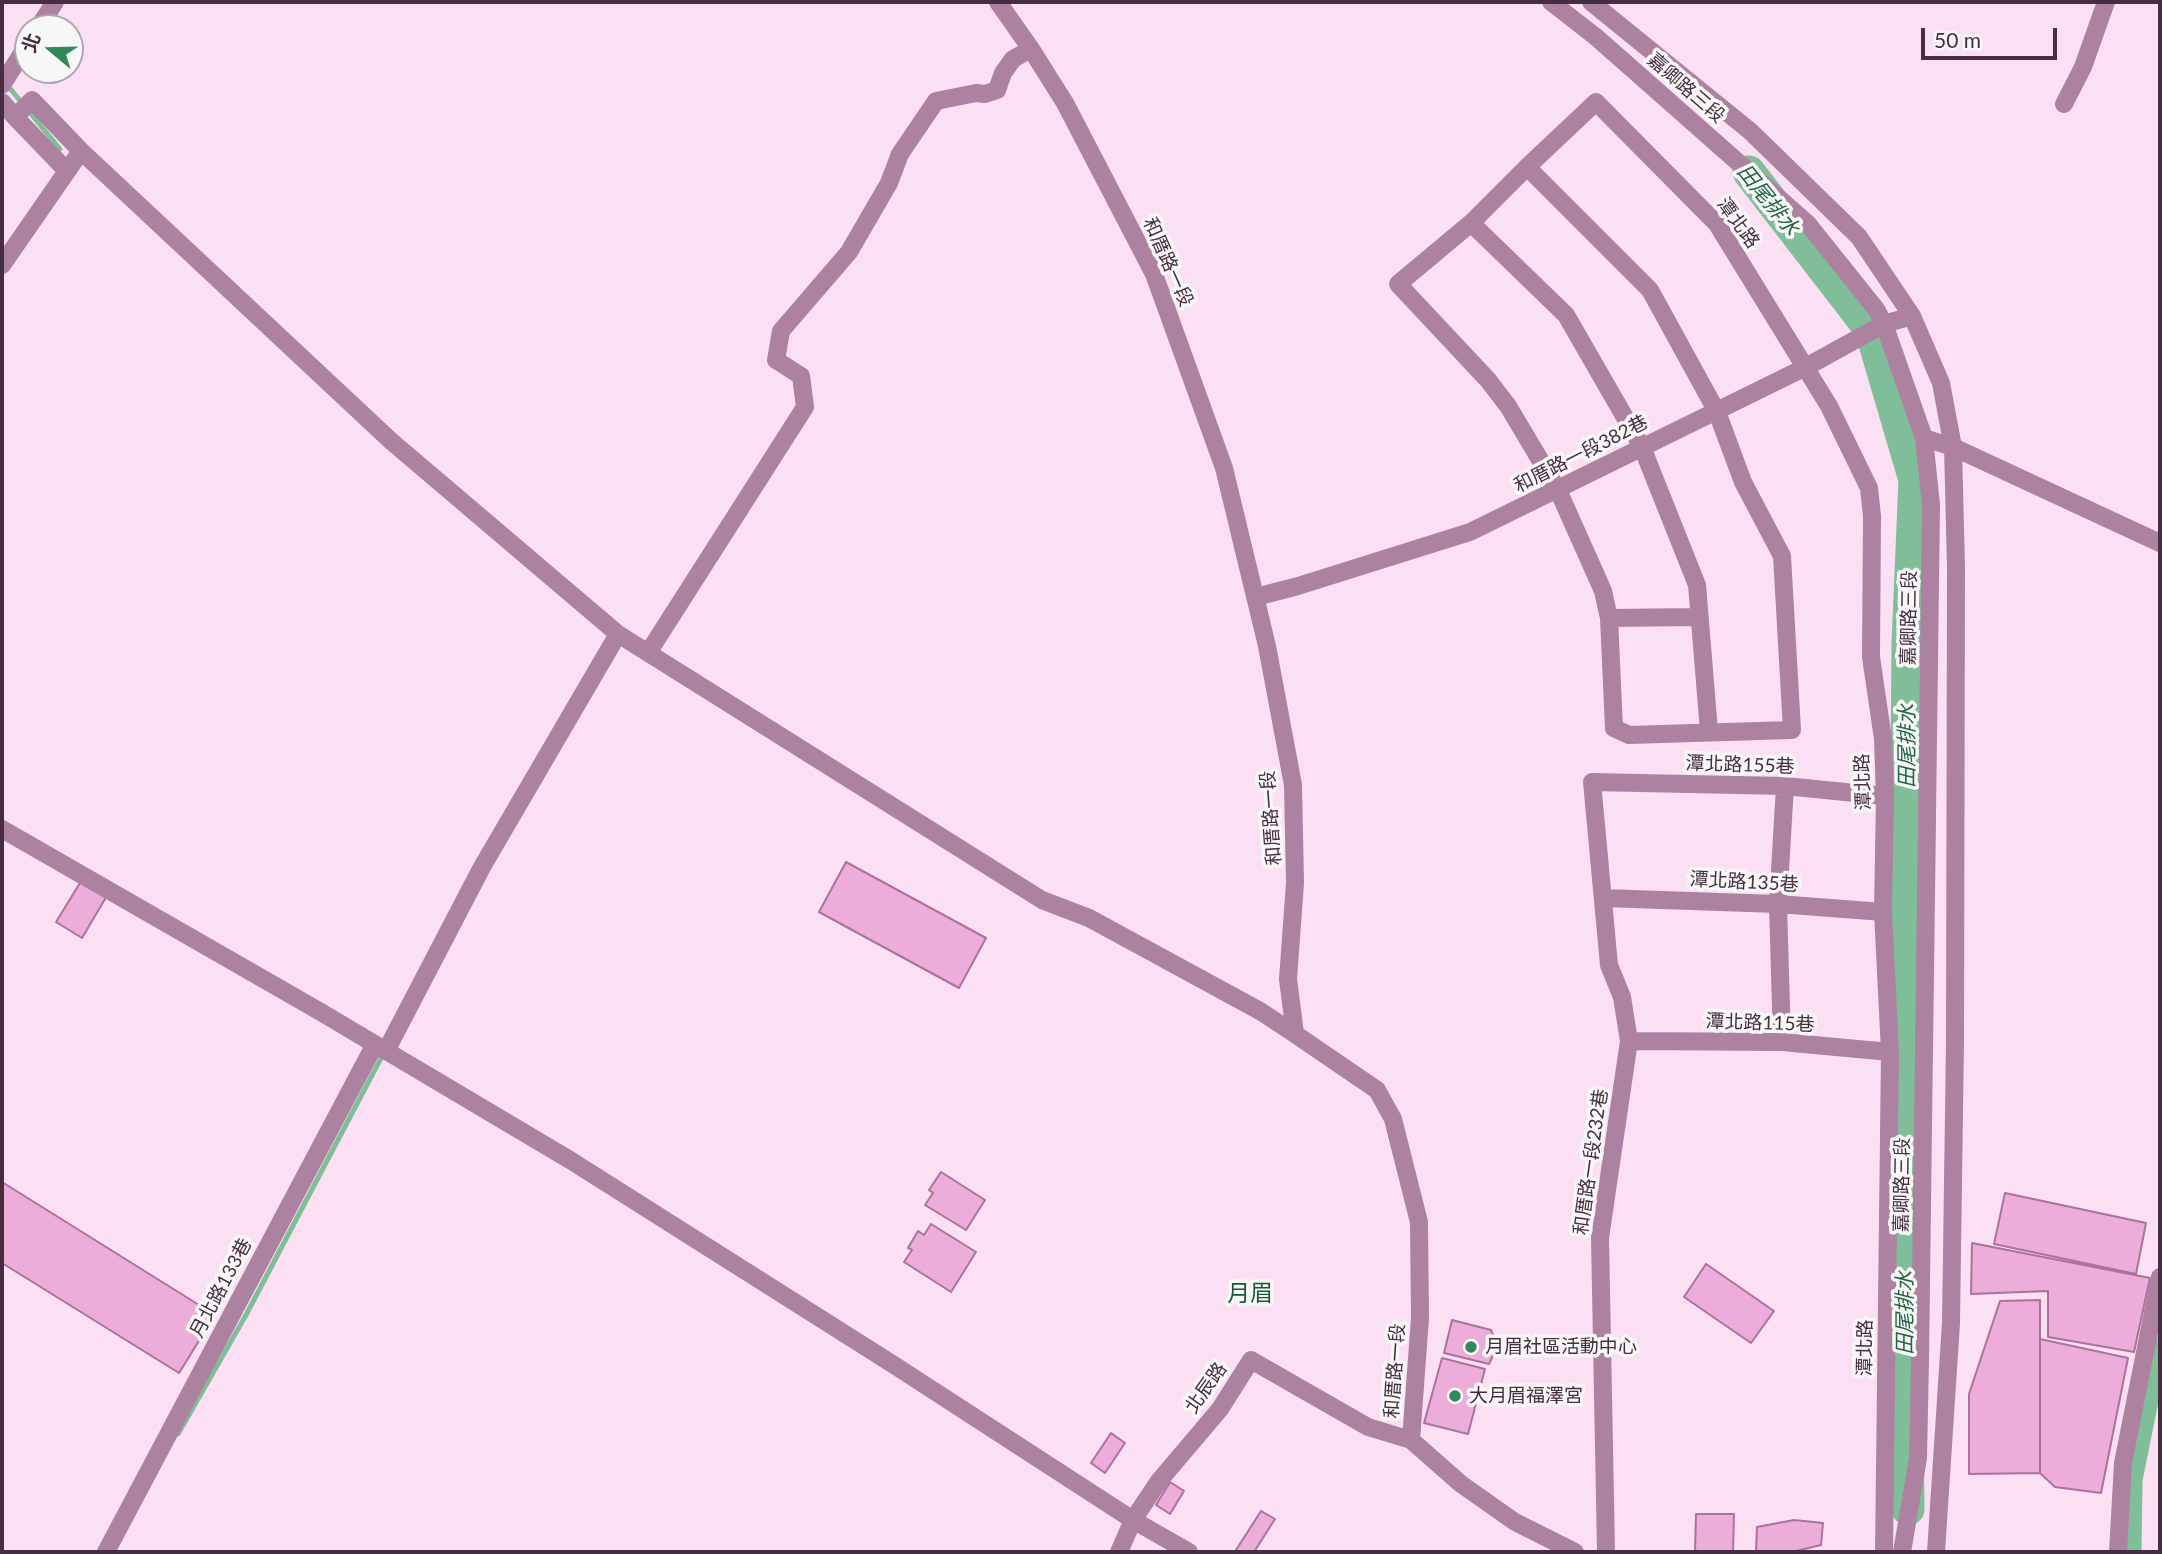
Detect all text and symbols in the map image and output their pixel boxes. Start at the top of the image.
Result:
north arrow [14,14,84,84]
scale bar [1924,14,2060,58]
text: 50 m [1934,27,1981,52]
text: 北 [17,30,45,55]
street label: 嘉卿路三段 [1643,48,1729,128]
water label: 田尾排水 [1732,159,1804,241]
street label: 潭北路 [1712,193,1764,253]
street label: 和厝路一段 [1138,214,1198,310]
street label: 和厝路一段382巷 [1510,410,1652,498]
street label: 嘉卿路三段 [1897,570,1921,666]
water label: 田尾排水 [1894,704,1920,788]
street label: 潭北路155巷 [1685,752,1795,778]
street label: 潭北路 [1851,753,1875,811]
street label: 和厝路一段 [1256,770,1286,866]
street label: 潭北路135巷 [1689,868,1799,896]
street label: 潭北路115巷 [1705,1010,1815,1036]
street label: 和厝路一段232巷 [1569,1088,1613,1236]
street label: 嘉卿路三段 [1890,1137,1914,1233]
street label: 月北路133巷 [185,1235,257,1341]
water label: 田尾排水 [1892,1271,1918,1355]
district label: 月眉 [1227,1280,1273,1308]
street label: 潭北路 [1853,1319,1877,1377]
street label: 和厝路一段 [1380,1323,1410,1419]
place label: 月眉社區活動中心 [1485,1336,1637,1358]
marker: 月眉社區活動中心 [1463,1339,1479,1355]
street label: 北辰路 [1180,1358,1232,1418]
place label: 大月眉福澤宮 [1469,1385,1583,1407]
marker: 大月眉福澤宮 [1447,1388,1463,1404]

